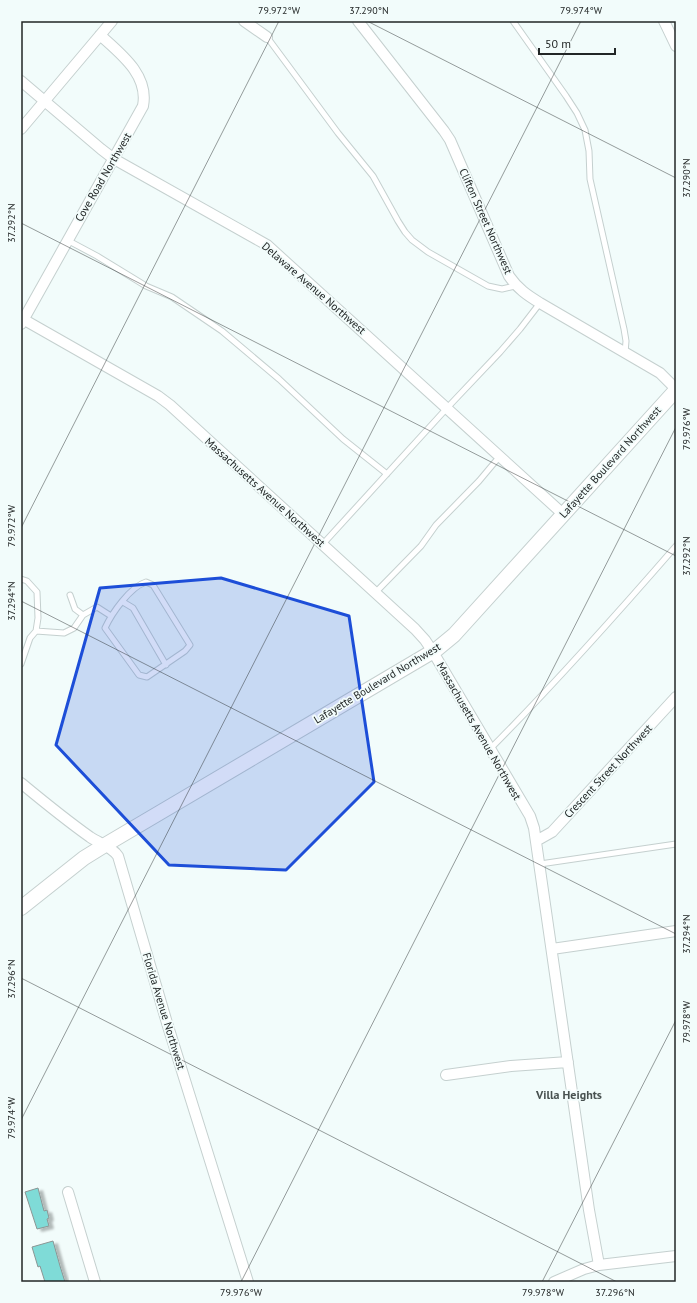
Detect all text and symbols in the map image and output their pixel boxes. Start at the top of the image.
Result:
text: 79.972°W [258,4,301,17]
text: 37.290°N [349,4,389,17]
text: 79.974°W [560,4,603,17]
scale bar [539,30,615,56]
text: 50 m [545,36,571,51]
street label: Cove Road Northwest [72,130,134,224]
text: 37.290°N [680,158,693,198]
street label: Clifton Street Northwest [456,166,516,276]
text: 37.292°N [5,203,18,243]
street label: Delaware Avenue Northwest [259,239,369,337]
street label: Lafayette Boulevard Northwest [556,403,664,521]
text: 79.976°W [680,407,693,450]
street label: Massachusetts Avenue Northwest [202,434,328,550]
text: 79.972°W [5,504,18,547]
text: 37.292°N [680,536,693,576]
text: 37.294°N [5,581,18,621]
street label: Lafayette Boulevard Northwest [311,639,443,726]
street label: Massachusetts Avenue Northwest [434,660,524,803]
street label: Crescent Street Northwest [561,721,655,821]
text: 37.294°N [680,914,693,954]
street label: Florida Avenue Northwest [140,951,189,1072]
text: 37.296°N [5,959,18,999]
text: 79.978°W [680,1000,693,1043]
district label: Villa Heights [535,1087,602,1102]
text: 79.974°W [5,1096,18,1139]
text: 79.976°W [220,1286,263,1299]
text: 79.978°W [522,1286,565,1299]
text: 37.296°N [595,1286,635,1299]

